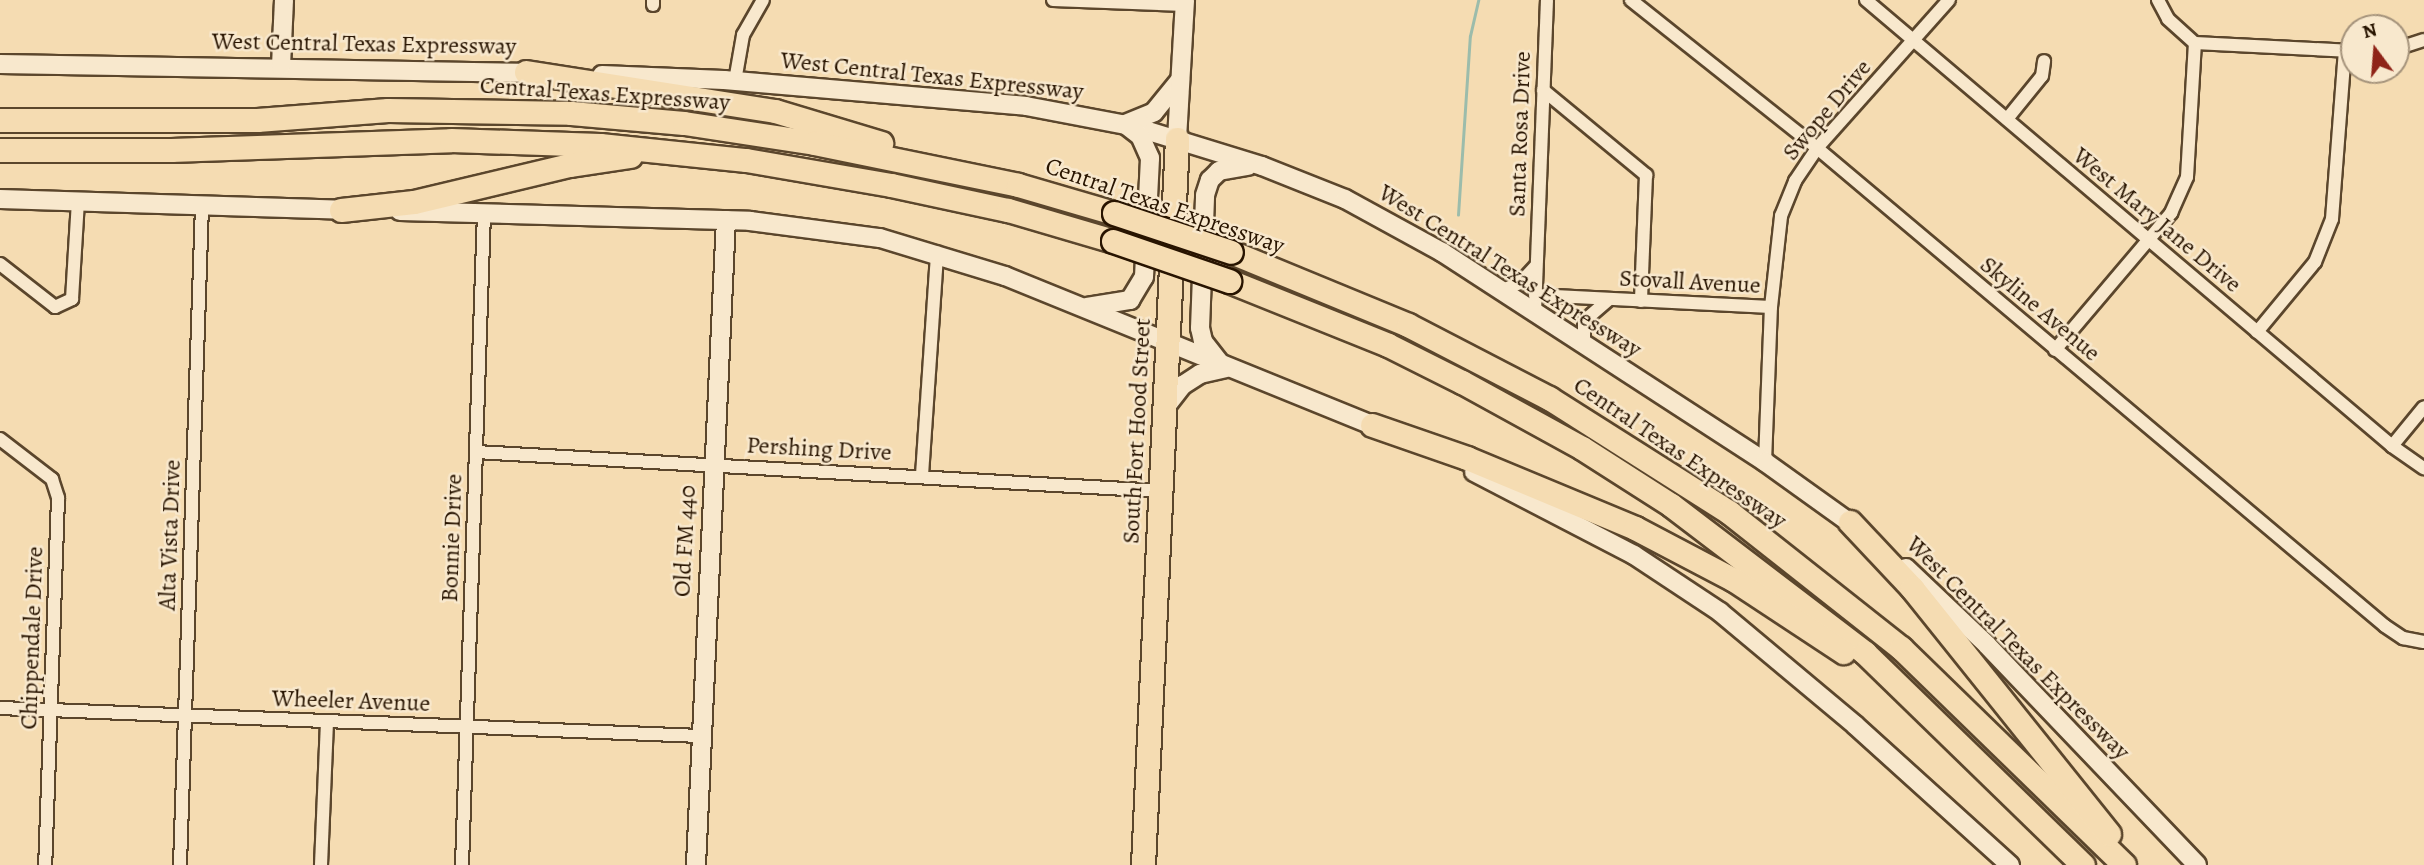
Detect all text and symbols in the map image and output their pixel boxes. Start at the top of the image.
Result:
north arrow [2340,14,2410,84]
text: N [2360,16,2380,45]
street label: West Central Texas Expressway [212,27,516,61]
street label: West Central Texas Expressway [779,46,1085,106]
street label: Santa Rosa Drive [1503,51,1537,217]
street label: Swope Drive [1777,54,1877,166]
street label: Central Texas Expressway [479,71,731,117]
street label: West Mary Jane Drive [2067,141,2247,299]
street label: Central Texas Expressway [1042,152,1288,260]
street label: West Central Texas Expressway [1373,178,1647,364]
street label: Skyline Avenue [1974,250,2106,368]
street label: Stovall Avenue [1619,264,1761,300]
street label: South Fort Hood Street [1117,317,1157,545]
street label: Central Texas Expressway [1568,371,1792,535]
street label: Pershing Drive [746,431,892,467]
street label: Alta Vista Drive [153,459,187,611]
street label: Bonnie Drive [435,473,469,603]
street label: Old FM 440 [668,484,702,598]
street label: West Central Texas Expressway [1900,530,2136,766]
street label: Chippendale Drive [14,546,50,730]
street label: Wheeler Avenue [271,684,431,718]

